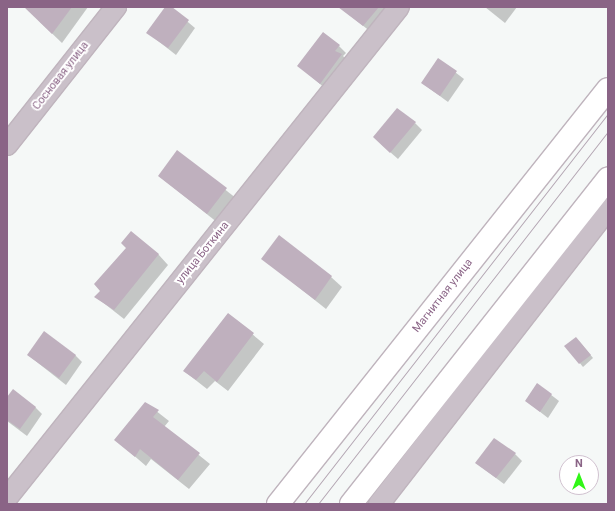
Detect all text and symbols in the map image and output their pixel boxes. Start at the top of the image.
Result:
street label: Сосновая улица [30,39,92,113]
street label: улица Боткина [174,219,232,287]
street label: Магнитная улица [410,257,476,335]
north arrow [559,455,599,495]
text: N [575,457,583,470]

